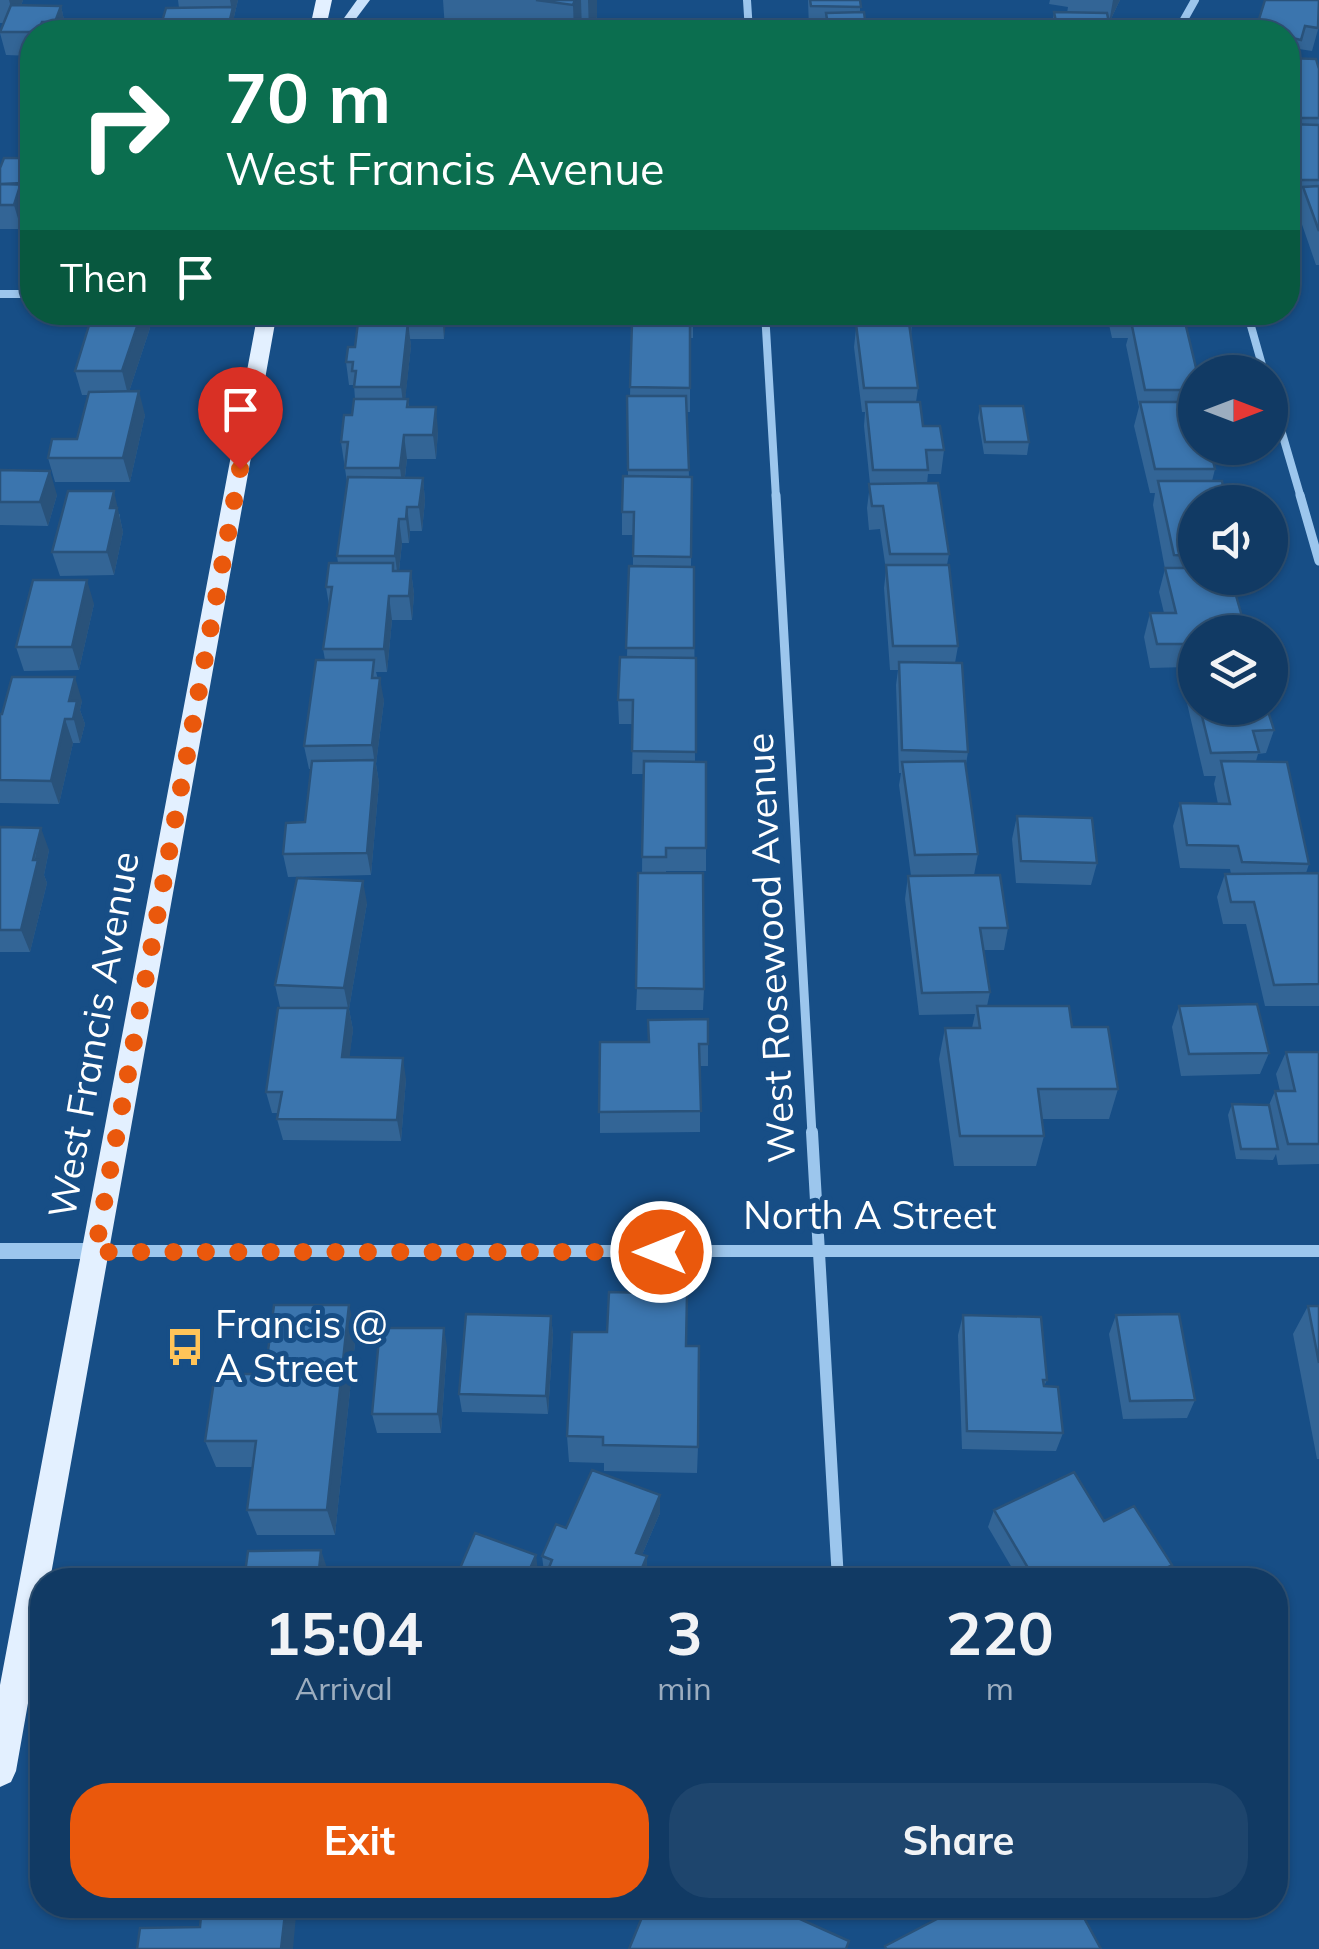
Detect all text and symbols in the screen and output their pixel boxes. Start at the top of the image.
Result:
text: 70 m [225,53,391,141]
icon: right [60,60,190,190]
text: West Francis Avenue [225,140,665,196]
icon: arrive [168,250,223,305]
text: Then [60,254,148,302]
north arrow [1178,355,1288,465]
map controls [1178,355,1288,725]
pin [198,367,283,470]
icon: arrive [213,382,268,437]
button: sound [1178,485,1288,595]
button: layers [1178,615,1288,725]
street label: West Rosewood Avenue [735,732,805,1164]
street label: West Francis Avenue [37,848,149,1222]
street label: North A Street [743,1191,997,1239]
position arrow [609,1200,713,1304]
place label: Francis @ A Street [215,1300,388,1392]
bus stop icon: Francis @ A Street [164,1326,206,1368]
text: 15:04 [264,1595,423,1670]
text: 3 [666,1595,702,1670]
text: 220 [946,1595,1054,1670]
text: Arrival [295,1668,393,1708]
text: min [657,1668,712,1708]
text: m [986,1668,1014,1708]
button: Exit [70,1783,649,1898]
button: Share [669,1783,1248,1898]

